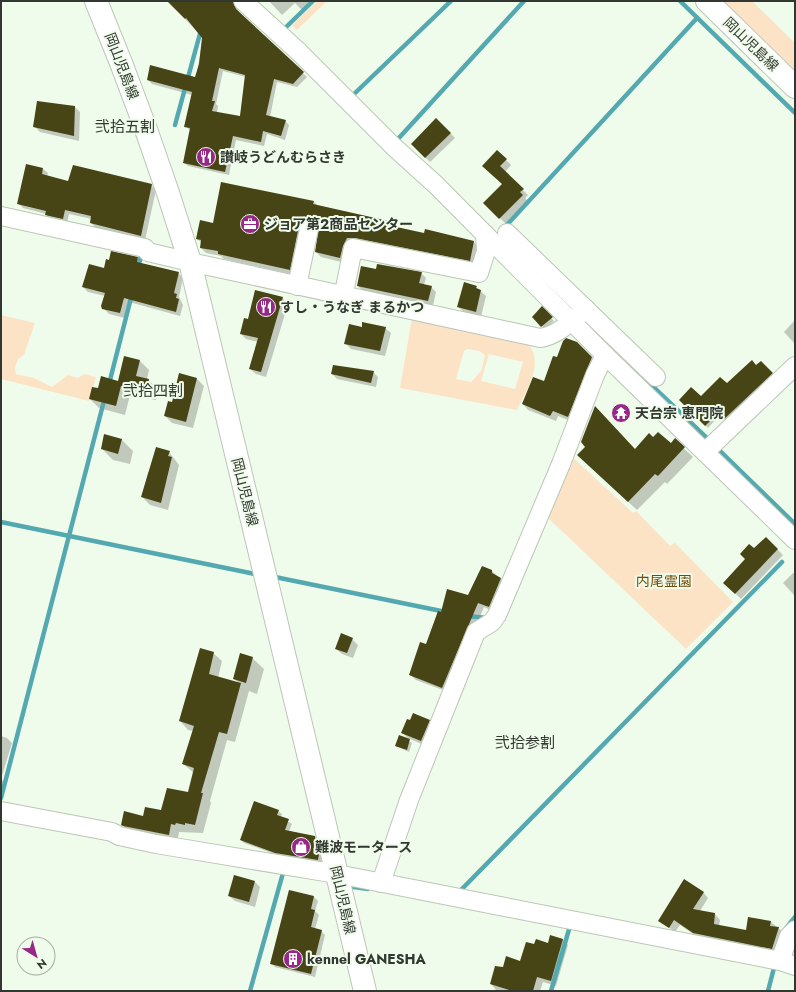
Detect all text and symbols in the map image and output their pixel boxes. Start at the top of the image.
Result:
street label: 岡山児島線 [719,12,783,76]
street label: 岡山児島線 [100,30,144,102]
district label: 弐拾五割 [95,116,155,138]
restaurant icon: 讃岐うどんむらさき [195,146,217,168]
place label: 讃岐うどんむらさき [220,147,346,167]
office icon: ジョア第2商品センター [239,213,261,235]
place label: ジョア第2商品センター [264,214,413,234]
restaurant icon: すし・うなぎ まるかつ [255,296,277,318]
place label: すし・うなぎ まるかつ [280,297,424,317]
district label: 弐拾四割 [123,380,183,402]
temple icon: 天台宗 恵門院 [610,402,632,424]
place label: 天台宗 恵門院 [635,403,723,423]
street label: 岡山児島線 [227,456,263,528]
park label: 内尾霊園 [636,571,692,591]
district label: 弐拾参割 [495,732,555,754]
shop icon: 難波モータース [290,836,312,858]
place label: 難波モータース [315,837,412,857]
street label: 岡山児島線 [325,864,361,936]
north arrow [16,936,56,976]
building icon: kennel GANESHA [282,948,304,970]
place label: kennel GANESHA [307,949,427,969]
text: N [34,955,50,973]

